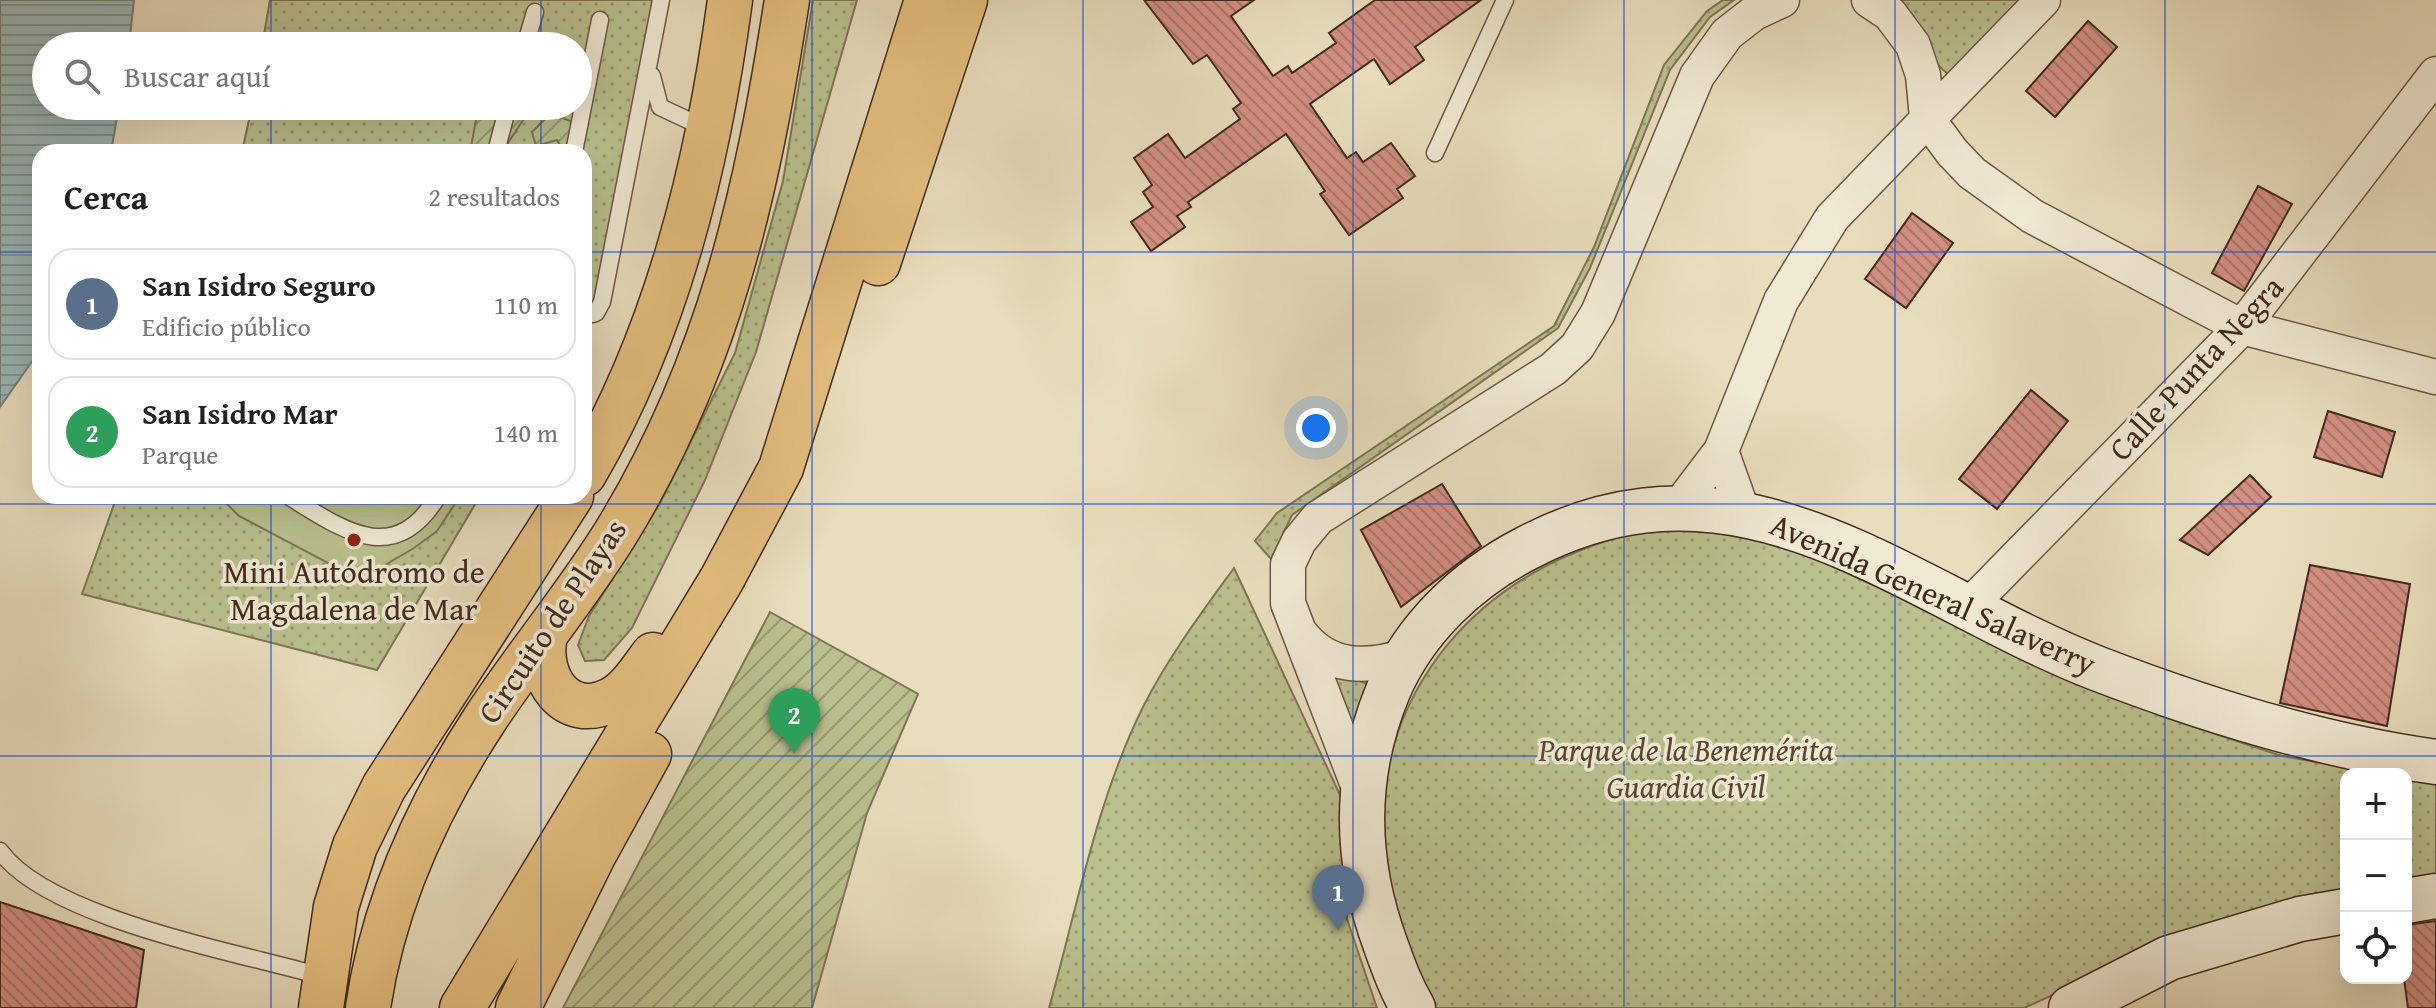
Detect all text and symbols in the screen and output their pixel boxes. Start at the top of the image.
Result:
search box [32,32,592,120]
icon: search [60,54,104,98]
text: Buscar aquí [124,54,270,98]
text: Cerca [64,172,148,221]
text: 2 resultados [429,177,560,216]
text: San Isidro Seguro [142,263,376,307]
street label: Calle Punta Negra [2097,264,2294,471]
text: 1 [85,285,99,324]
text: 110 m [493,285,558,324]
text: Edificio público [142,307,311,346]
text: San Isidro Mar [142,391,338,435]
your location [1296,408,1336,448]
text: 2 [85,413,99,452]
text: 140 m [493,413,558,452]
text: Parque [142,435,219,474]
street label: Avenida General Salaverry [1763,500,2104,687]
street label: Circuito de Playas [466,509,638,733]
marker: Mini Autódromo de Magdalena de Mar [345,531,363,549]
place label: Mini Autódromo de Magdalena de Mar [223,548,485,632]
pin: 2 [768,688,820,754]
park label: Parque de la Benemérita Guardia Civil [1537,726,1834,810]
map controls [2340,768,2412,984]
button: + [2340,768,2412,840]
button: − [2340,840,2412,912]
pin: 1 [1312,865,1364,931]
button: locate [2340,912,2412,984]

